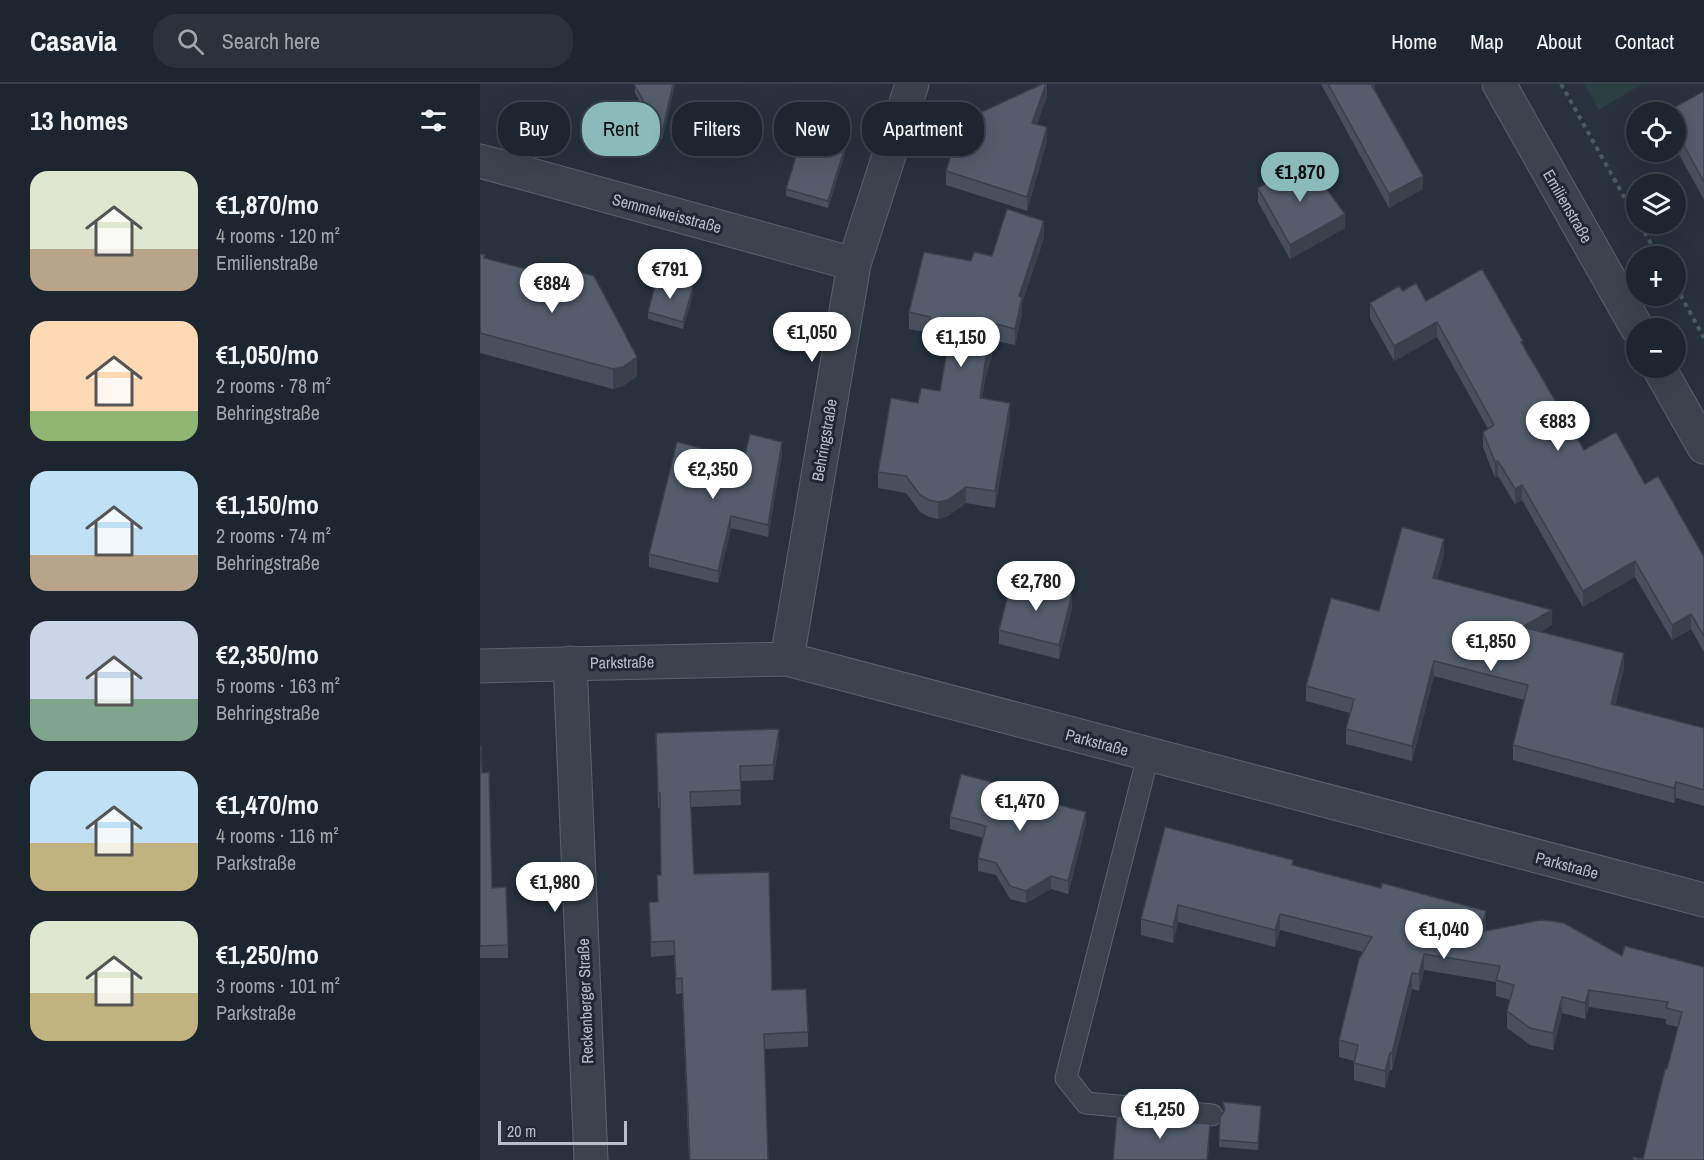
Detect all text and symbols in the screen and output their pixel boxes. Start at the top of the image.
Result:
search box [153,14,573,68]
text: Casavia [30,22,117,60]
icon: search [174,25,207,58]
text: Search here [222,26,320,56]
text: Home [1391,27,1437,56]
text: Map [1470,27,1504,56]
text: About [1537,27,1582,56]
text: Contact [1615,27,1674,56]
chip: Buy [498,102,570,156]
chip: Rent [582,102,660,156]
chip: Filters [672,102,762,156]
chip: New [774,102,850,156]
chip: Apartment [862,102,984,156]
map controls [1626,102,1686,378]
button: locate [1626,102,1686,162]
text: 13 homes [30,103,128,138]
icon: filters [417,104,450,137]
pin: €1,870 [1251,152,1349,203]
text: €1,870 [1275,158,1325,185]
street label: Emilienstraße [1538,165,1598,247]
button: layers [1626,174,1686,234]
text: €1,870/mo [216,187,319,222]
street label: Semmelweisstraße [610,188,724,238]
icon: home [78,195,150,267]
text: 4 rooms · 120 m² [216,222,340,249]
button: + [1626,246,1686,306]
text: Emilienstraße [216,249,318,276]
pin: €791 [634,249,706,300]
text: €791 [652,255,688,282]
pin: €884 [516,263,588,314]
text: €884 [534,269,570,296]
pin: €1,050 [763,312,861,363]
pin: €1,150 [912,317,1010,368]
text: €1,050 [787,318,837,345]
button: − [1626,318,1686,378]
text: €1,150 [936,323,986,350]
text: €1,050/mo [216,337,319,372]
icon: home [78,345,150,417]
text: 2 rooms · 78 m² [216,372,331,399]
street label: Behringstraße [806,397,842,483]
text: Behringstraße [216,399,320,426]
pin: €883 [1522,401,1594,452]
text: €883 [1540,407,1576,434]
pin: €2,350 [664,449,762,500]
text: €2,350 [688,455,738,482]
text: €1,150/mo [216,487,319,522]
icon: home [78,495,150,567]
text: 2 rooms · 74 m² [216,522,331,549]
text: Behringstraße [216,549,320,576]
pin: €2,780 [987,561,1085,612]
text: €2,780 [1011,567,1061,594]
pin: €1,850 [1442,621,1540,672]
text: €1,850 [1466,627,1516,654]
text: €2,350/mo [216,637,319,672]
icon: home [78,645,150,717]
street label: Parkstraße [590,650,654,674]
text: 5 rooms · 163 m² [216,672,340,699]
text: Behringstraße [216,699,320,726]
street label: Parkstraße [1063,723,1131,761]
pin: €1,470 [971,781,1069,832]
text: €1,470/mo [216,787,319,822]
text: €1,470 [995,787,1045,814]
icon: home [78,795,150,867]
text: 4 rooms · 116 m² [216,822,339,849]
street label: Parkstraße [1533,846,1601,884]
text: Parkstraße [216,849,296,876]
pin: €1,980 [506,862,604,913]
text: €1,980 [530,868,580,895]
pin: €1,040 [1395,909,1493,960]
text: €1,040 [1419,915,1469,942]
text: €1,250/mo [216,937,319,972]
street label: Reckenberger Straße [572,938,598,1064]
icon: home [78,945,150,1017]
text: 3 rooms · 101 m² [216,972,340,999]
text: Parkstraße [216,999,296,1026]
pin: €1,250 [1111,1089,1209,1140]
text: €1,250 [1135,1095,1185,1122]
scale bar [498,1118,627,1146]
text: 20 m [507,1120,536,1142]

